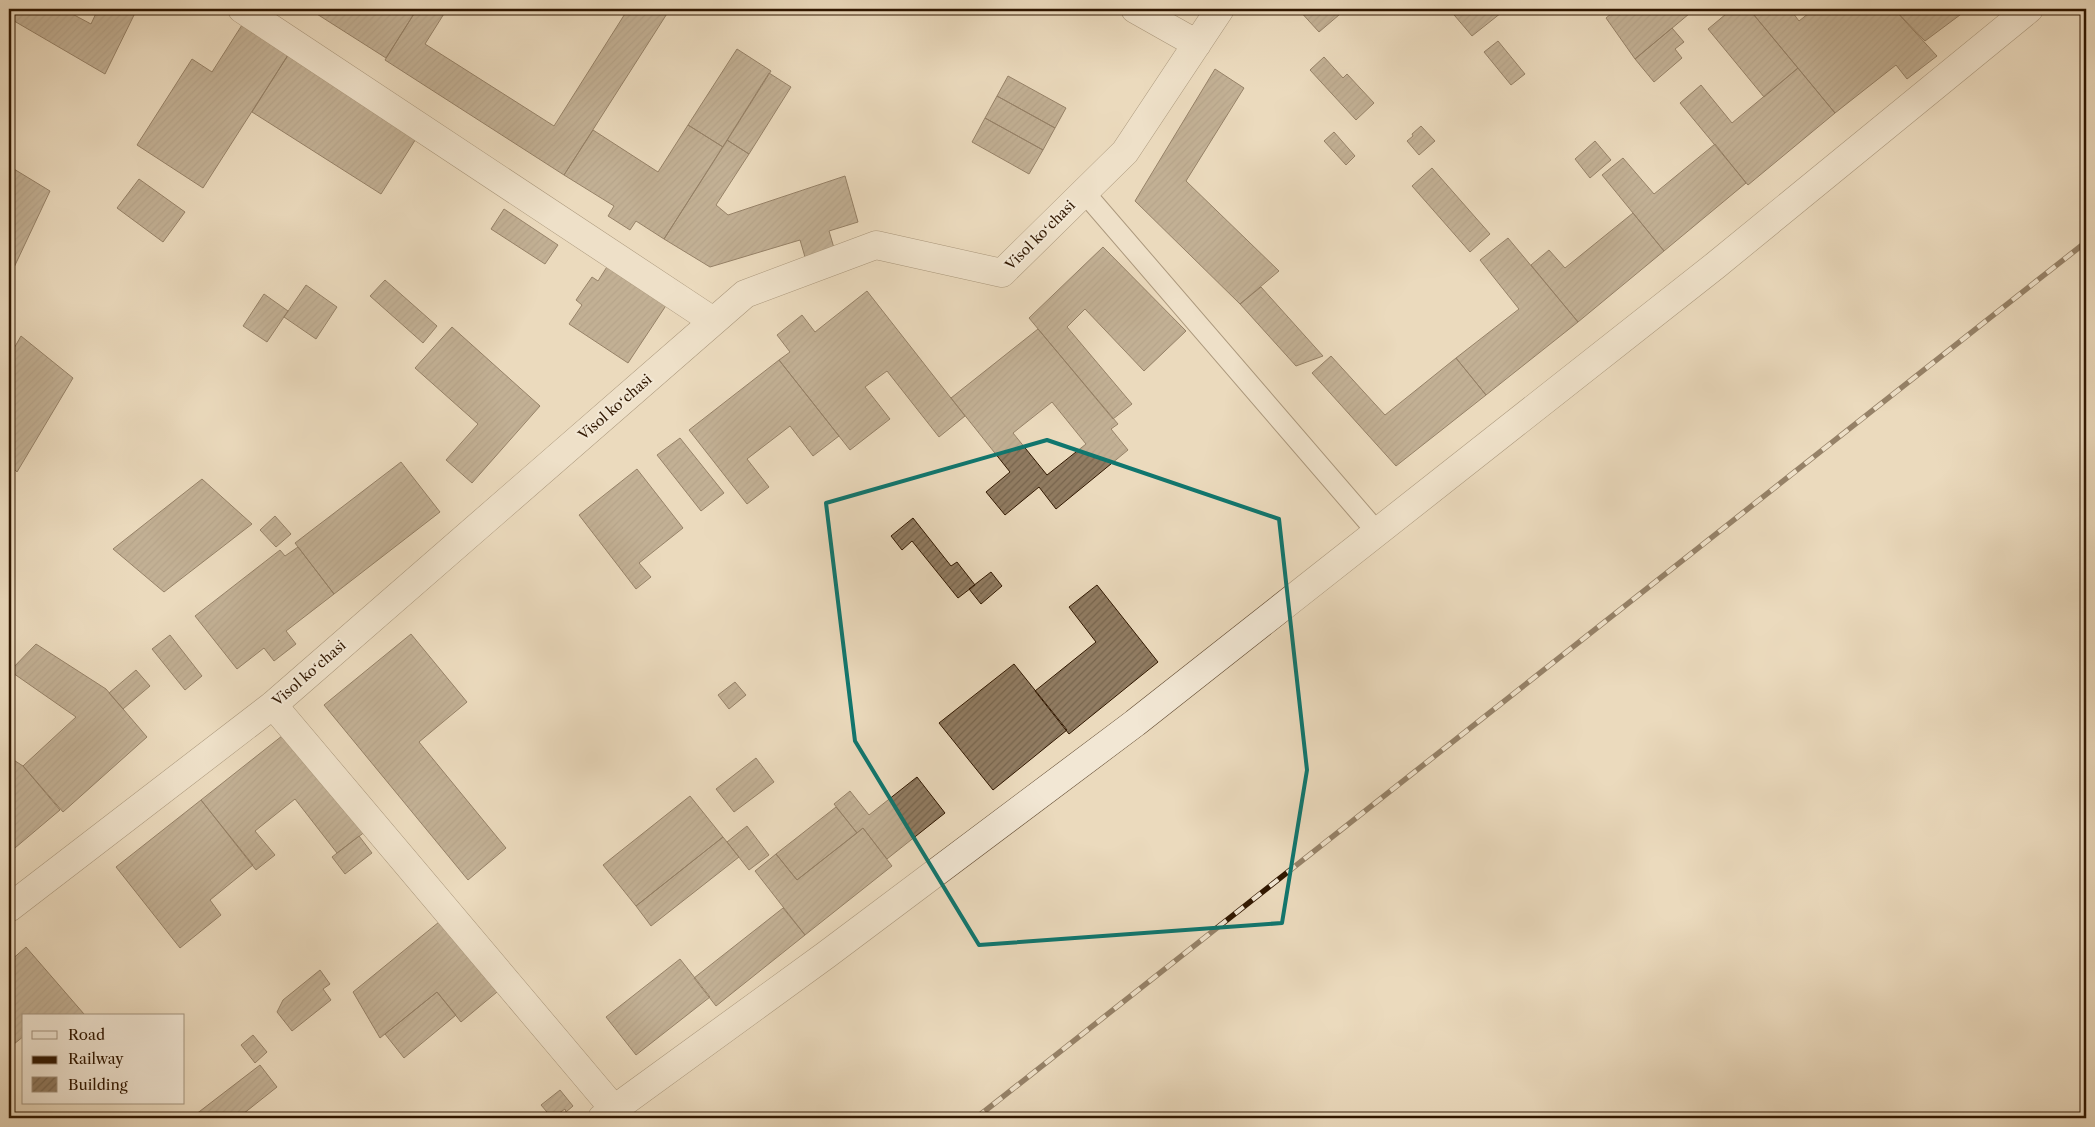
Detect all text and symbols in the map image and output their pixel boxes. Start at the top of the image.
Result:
street label: Visol koʻchasi [1001,196,1079,274]
street label: Visol koʻchasi [574,370,655,444]
street label: Visol koʻchasi [268,636,349,710]
legend [22,1014,185,1104]
text: Road [68,1025,105,1044]
text: Railway [68,1049,124,1068]
text: Building [68,1075,128,1094]

